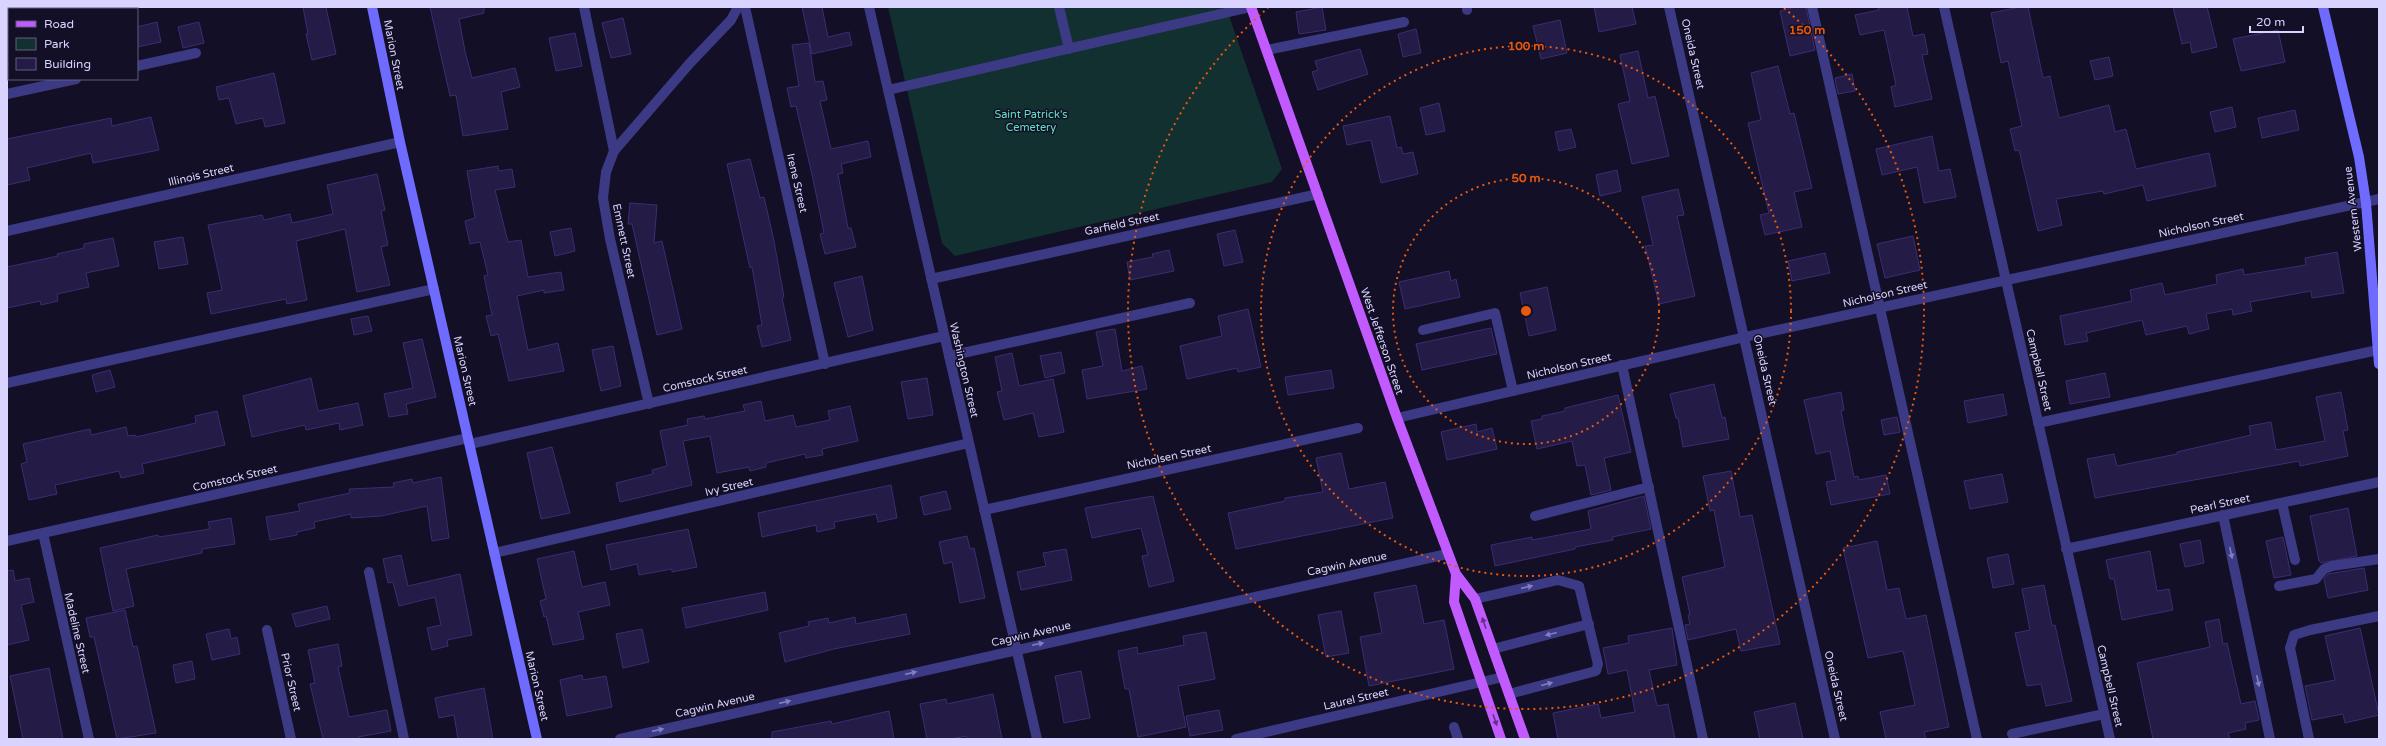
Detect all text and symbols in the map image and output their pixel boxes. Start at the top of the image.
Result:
legend [8,8,138,80]
scale bar [2250,8,2303,34]
text: 20 m [2256,15,2285,29]
text: Road [44,17,74,31]
street label: Oneida Street [1679,17,1707,91]
street label: Marion Street [381,19,407,91]
text: 150 m [1789,23,1825,37]
text: Park [44,37,70,51]
text: 100 m [1508,39,1544,53]
text: Building [44,57,91,71]
park label: Saint Patrick's Cemetery [994,108,1068,134]
street label: Irene Street [784,152,810,214]
street label: Illinois Street [167,161,235,189]
street label: Western Avenue [2341,166,2365,252]
text: 50 m [1511,171,1541,185]
street label: Emmett Street [610,202,638,280]
street label: Garfield Street [1084,210,1160,238]
street label: Nicholson Street [2157,210,2245,240]
street label: Nicholson Street [1841,278,1929,310]
street label: West Jefferson Street [1358,286,1406,396]
centre of rings [1519,304,1533,318]
street label: Washington Street [947,321,981,419]
street label: Campbell Street [2023,328,2055,412]
street label: Oneida Street [1751,333,1779,407]
street label: Marion Street [451,335,479,407]
street label: Nicholson Street [1525,350,1613,382]
street label: Comstock Street [661,363,749,395]
street label: Nicholsen Street [1126,442,1212,472]
street label: Comstock Street [191,462,279,494]
street label: Ivy Street [704,475,754,499]
street label: Pearl Street [2189,491,2251,517]
one-way arrow [2229,547,2235,560]
street label: Cagwin Avenue [1306,549,1388,579]
one-way arrow [1521,584,1533,590]
street label: Madeline Street [61,591,93,675]
one-way arrow [1480,617,1486,629]
street label: Cagwin Avenue [990,619,1072,649]
one-way arrow [1545,631,1557,637]
one-way arrow [1032,641,1044,647]
street label: Campbell Street [2094,644,2126,728]
street label: Oneida Street [1822,649,1850,723]
street label: Marion Street [523,650,551,722]
street label: Prior Street [278,652,304,712]
one-way arrow [905,669,918,675]
one-way arrow [2256,675,2262,687]
one-way arrow [1541,681,1553,687]
street label: Laurel Street [1322,685,1390,713]
street label: Cagwin Avenue [674,690,756,720]
one-way arrow [778,698,791,704]
one-way arrow [1492,714,1498,726]
one-way arrow [652,727,664,733]

